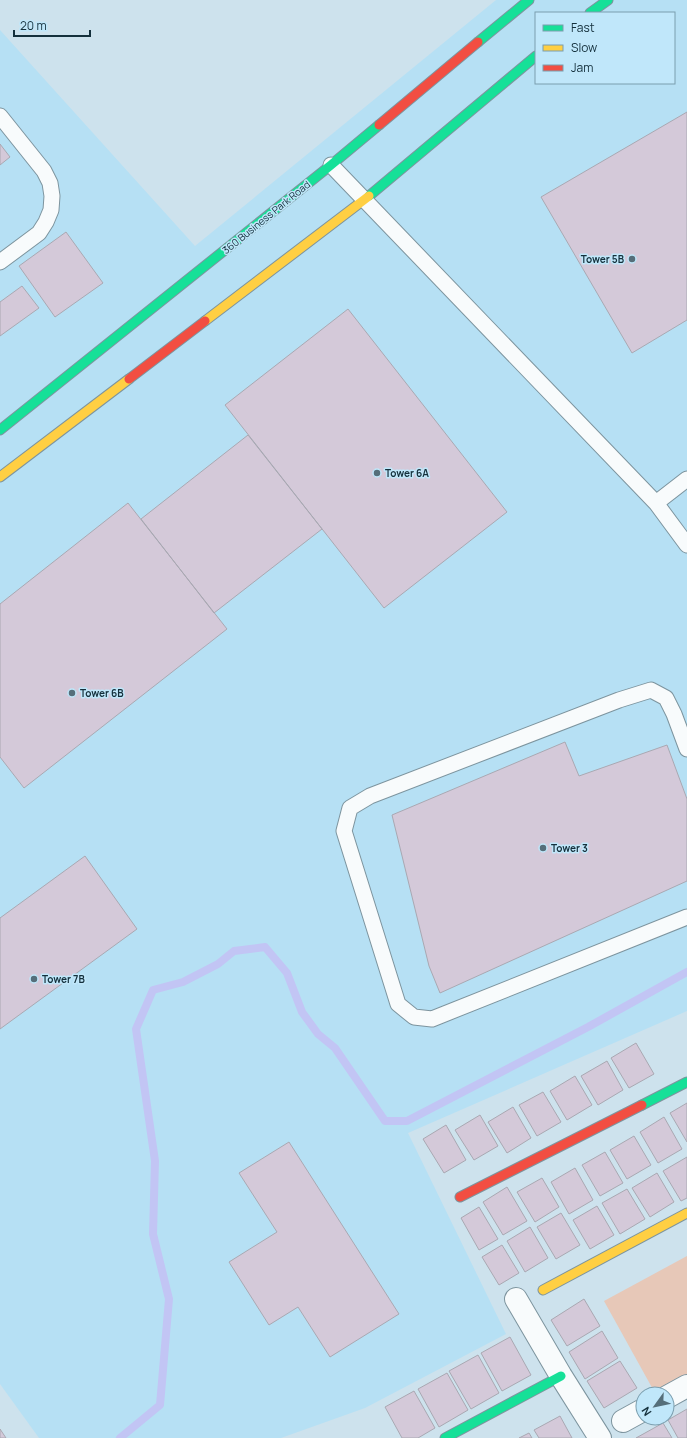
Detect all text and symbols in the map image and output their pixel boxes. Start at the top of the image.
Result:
scale bar [14,12,90,38]
legend [535,12,675,84]
text: 20 m [20,17,47,34]
text: Fast [571,19,595,36]
text: Slow [571,39,597,56]
text: Jam [571,59,593,76]
street label: 360 Business Park Road [219,177,313,257]
place label: Tower 5B [581,252,625,266]
marker: Tower 5B [627,254,637,264]
place label: Tower 6A [385,466,429,480]
marker: Tower 6A [372,468,382,478]
place label: Tower 6B [80,686,124,700]
marker: Tower 6B [67,688,77,698]
place label: Tower 3 [551,841,588,855]
marker: Tower 3 [538,843,548,853]
place label: Tower 7B [42,972,85,986]
marker: Tower 7B [29,974,39,984]
north arrow [635,1386,675,1426]
text: N [638,1404,655,1419]

